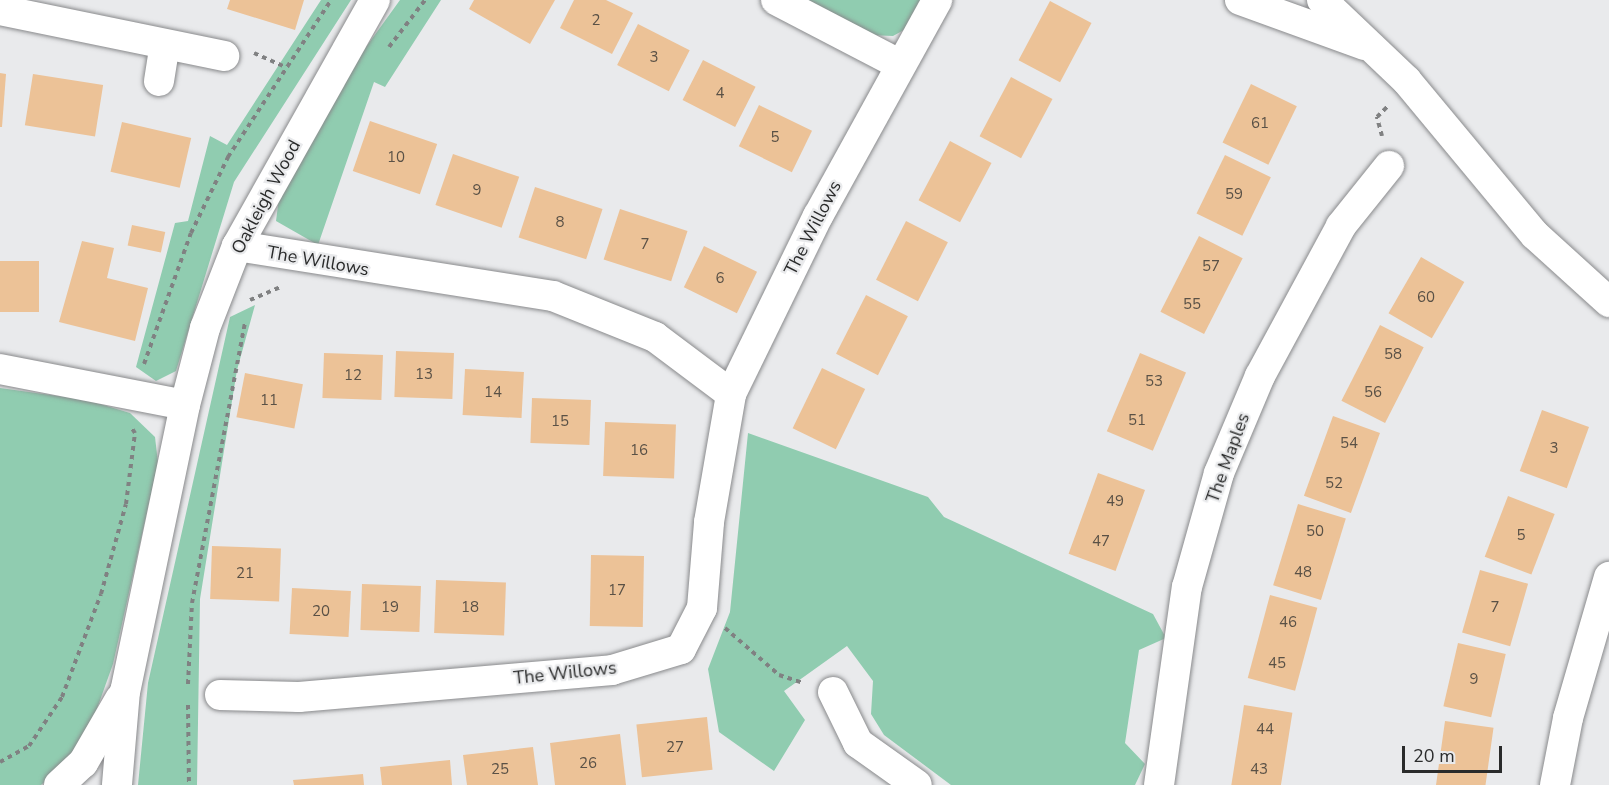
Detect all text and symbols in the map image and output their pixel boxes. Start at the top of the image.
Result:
house number: 2 [592,12,600,30]
house number: 3 [650,49,658,67]
house number: 4 [716,85,724,103]
house number: 61 [1251,115,1269,133]
house number: 5 [771,129,779,147]
street label: Oakleigh Wood [227,136,305,258]
house number: 10 [387,149,405,167]
street label: The Willows [780,177,846,279]
house number: 9 [473,182,481,200]
house number: 59 [1225,186,1243,204]
house number: 8 [556,214,564,232]
house number: 7 [641,236,649,254]
street label: The Willows [265,241,371,281]
house number: 57 [1202,258,1220,276]
house number: 6 [716,270,724,288]
house number: 60 [1417,289,1435,307]
house number: 55 [1183,296,1201,314]
house number: 58 [1384,346,1402,364]
house number: 13 [415,366,433,384]
house number: 12 [344,367,362,385]
house number: 53 [1145,373,1163,391]
house number: 14 [484,384,502,402]
house number: 56 [1364,384,1382,402]
house number: 11 [260,392,278,410]
street label: The Maples [1202,410,1254,506]
house number: 51 [1128,412,1146,430]
house number: 15 [551,413,569,431]
house number: 54 [1340,435,1358,453]
house number: 3 [1550,440,1558,458]
house number: 16 [630,442,648,460]
house number: 52 [1325,475,1343,493]
house number: 49 [1106,493,1124,511]
house number: 50 [1306,523,1324,541]
house number: 5 [1517,527,1525,545]
house number: 47 [1092,533,1110,551]
house number: 48 [1294,564,1312,582]
house number: 21 [236,565,254,583]
house number: 17 [608,582,626,600]
house number: 19 [381,599,399,617]
house number: 18 [461,599,479,617]
house number: 7 [1491,599,1499,617]
house number: 20 [312,603,330,621]
house number: 46 [1279,614,1297,632]
house number: 45 [1268,655,1286,673]
street label: The Willows [512,657,618,689]
house number: 9 [1470,671,1478,689]
house number: 44 [1256,721,1274,739]
scale bar [1405,734,1506,772]
house number: 27 [666,739,684,757]
text: 20 m [1413,744,1455,768]
house number: 26 [579,755,597,773]
house number: 25 [491,761,509,779]
house number: 43 [1250,761,1268,779]

